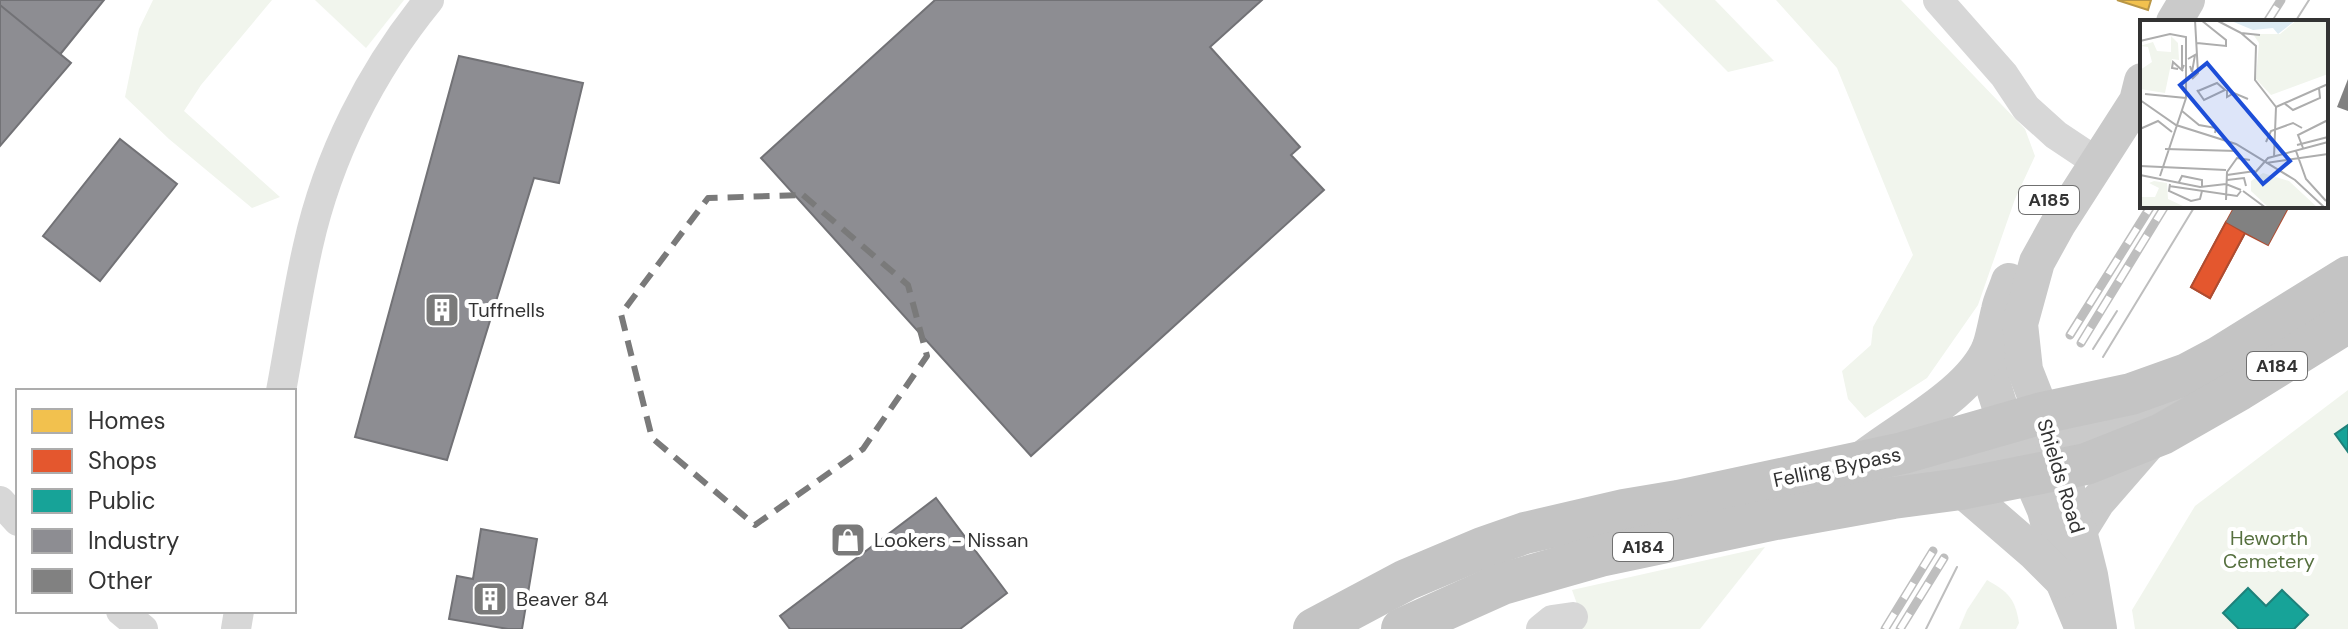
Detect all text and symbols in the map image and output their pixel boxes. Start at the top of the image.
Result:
inset map [2140,20,2328,208]
road number: A185 [2019,186,2079,214]
building icon: Tuffnells [423,291,461,329]
place label: Tuffnells [468,297,545,323]
road number: A184 [2247,352,2307,380]
legend [16,389,296,613]
text: Homes [88,405,166,436]
street label: Shields Road [2031,416,2091,536]
street label: Felling Bypass [1771,441,1903,493]
text: Shops [88,445,157,476]
text: Public [88,485,156,516]
shop icon: Lookers - Nissan [829,521,867,559]
text: Industry [88,525,179,556]
park label: Heworth Cemetery [2223,525,2315,574]
place label: Lookers - Nissan [874,527,1029,553]
road number: A184 [1613,533,1673,561]
text: Other [88,565,152,596]
building icon: Beaver 84 [471,580,509,618]
place label: Beaver 84 [516,586,608,612]

